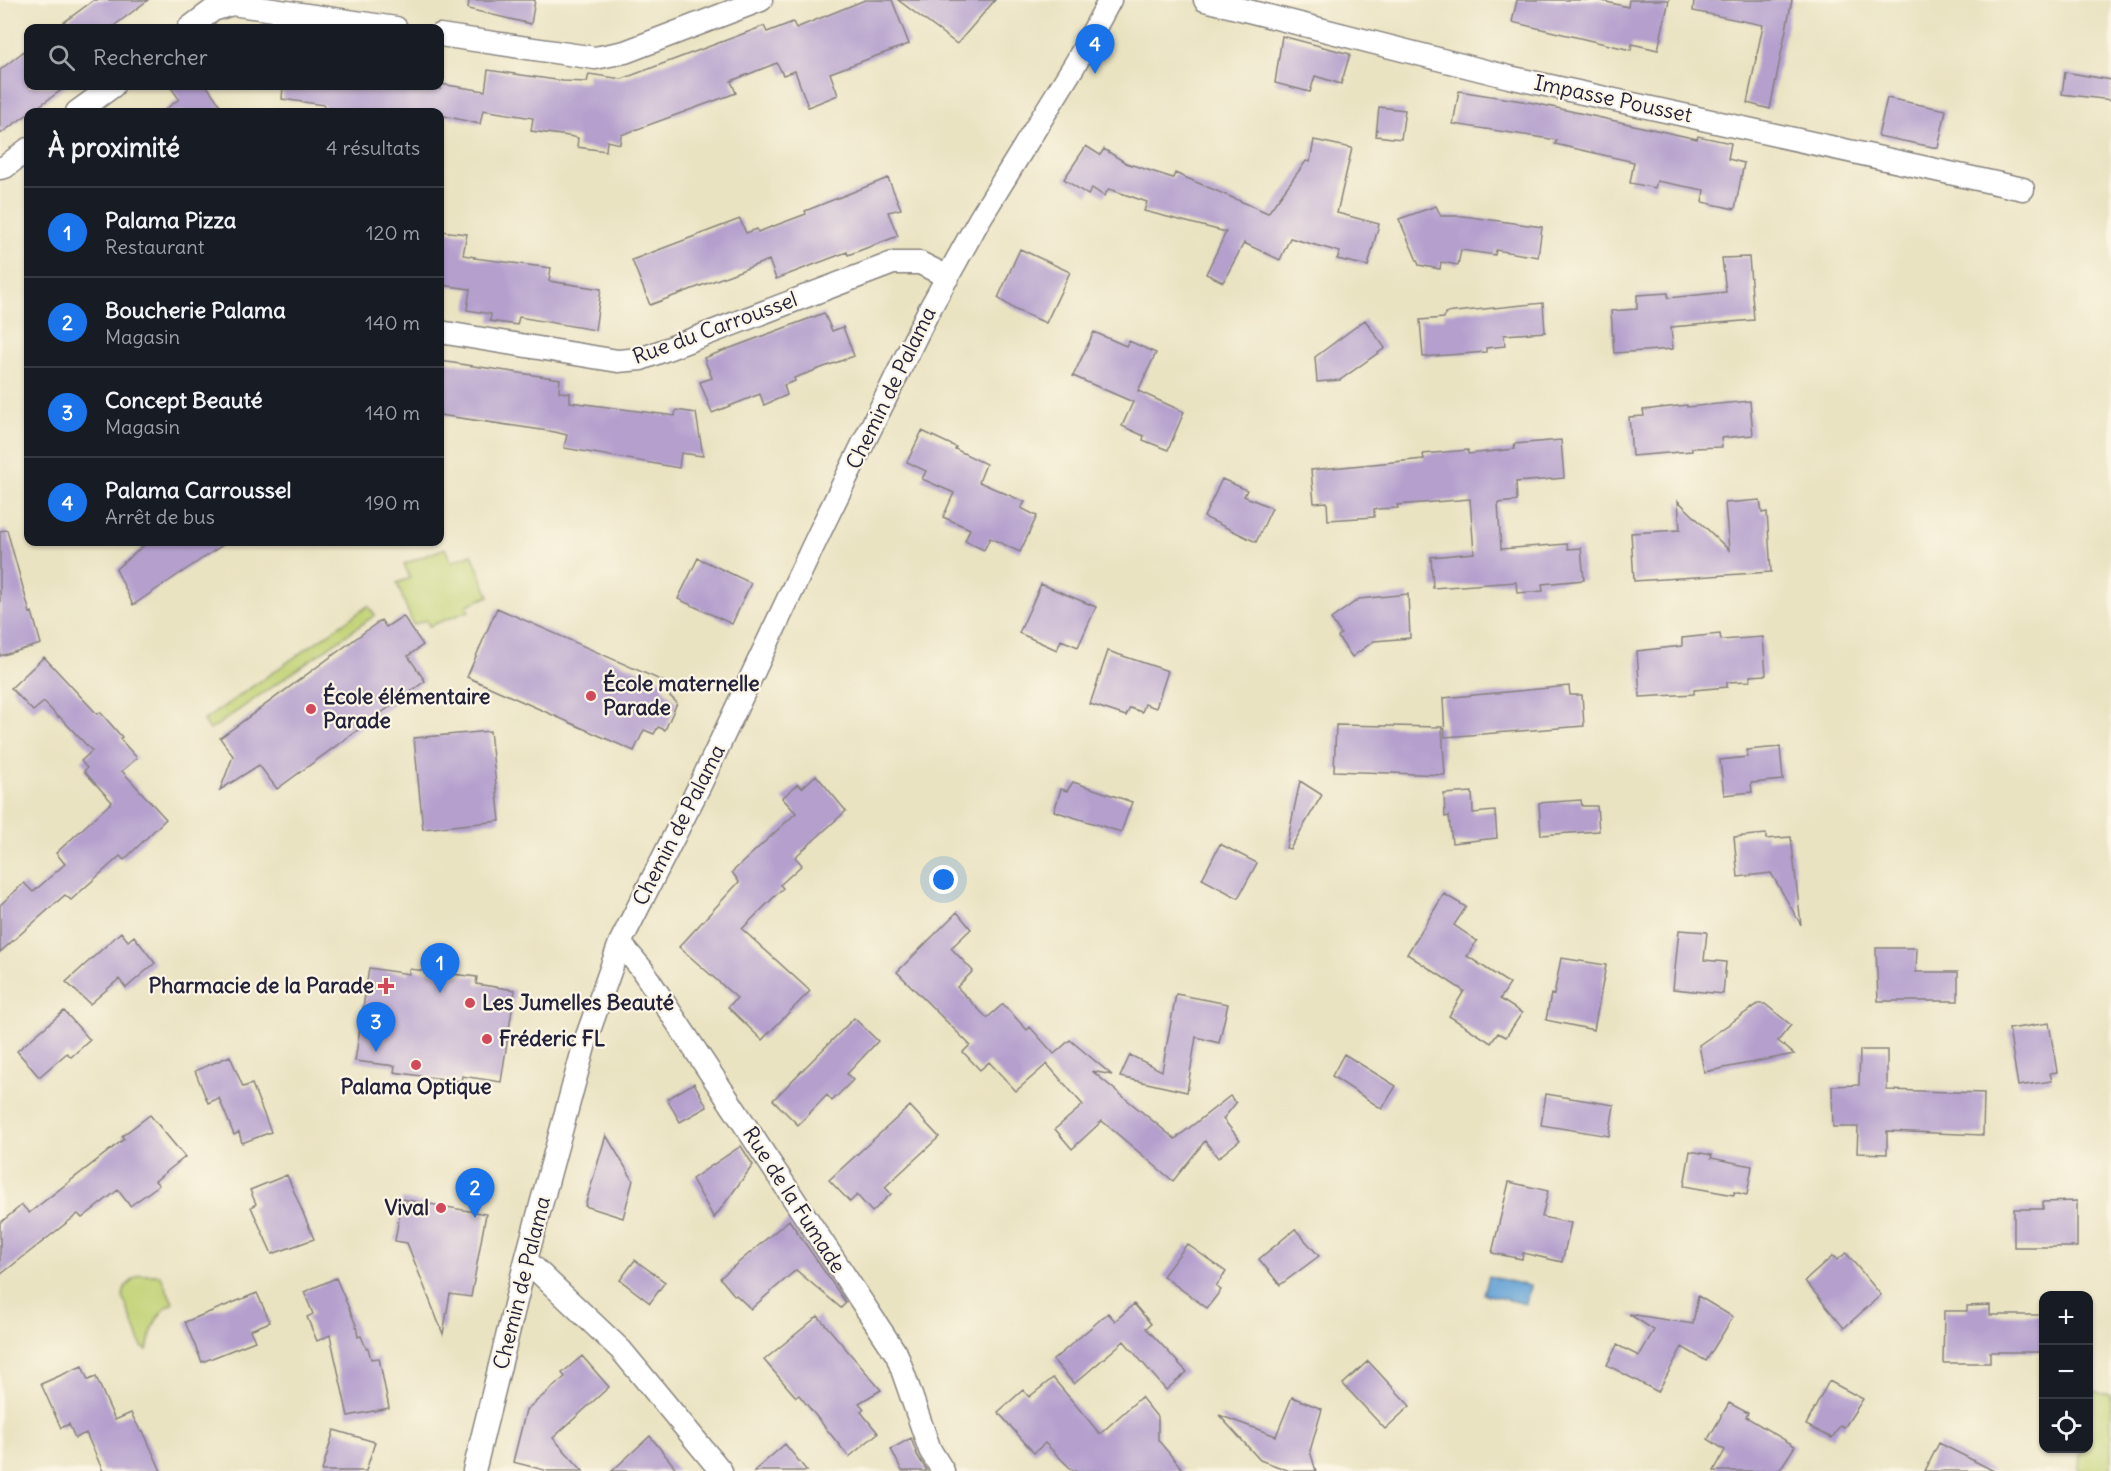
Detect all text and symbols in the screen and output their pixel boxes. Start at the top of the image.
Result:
search box [24,24,444,90]
pin: 4 [1076,25,1114,74]
icon: search [45,41,78,74]
text: Rechercher [93,43,208,71]
street label: Impasse Pousset [1532,69,1694,128]
text: À proximité [48,131,180,164]
text: 4 résultats [326,135,420,160]
text: Palama Pizza [105,206,236,234]
text: 1 [64,220,71,245]
text: 120 m [366,220,420,245]
text: Restaurant [105,234,204,259]
street label: Rue du Carroussel [629,285,801,370]
text: Boucherie Palama [105,296,286,324]
street label: Chemin de Palama [840,302,942,473]
text: 2 [62,310,73,335]
text: 140 m [365,310,420,335]
text: Magasin [105,324,180,349]
text: Concept Beauté [105,386,263,414]
text: 3 [62,400,73,425]
text: 140 m [365,400,420,425]
text: Magasin [105,414,180,439]
text: Palama Carroussel [105,476,291,504]
text: 4 [62,490,73,515]
text: 190 m [365,490,420,515]
text: Arrêt de bus [105,504,215,529]
place label: École maternelle Parade [603,669,760,721]
place label: École élémentaire Parade [323,682,490,734]
marker: École maternelle Parade [584,689,598,703]
marker: École élémentaire Parade [304,702,318,716]
street label: Chemin de Palama [626,740,731,910]
your location [929,865,958,894]
pin: 1 [420,944,460,993]
place label: Pharmacie de la Parade [149,972,374,999]
marker: Pharmacie de la Parade [379,979,393,993]
place label: Les Jumelles Beauté [482,989,674,1016]
marker: Les Jumelles Beauté [463,996,477,1010]
pin: 3 [356,1002,395,1052]
place label: Fréderic FL [499,1025,606,1052]
marker: Fréderic FL [480,1032,494,1046]
marker: Palama Optique [409,1058,423,1072]
place label: Palama Optique [340,1073,492,1100]
street label: Rue de la Fumade [737,1121,852,1278]
pin: 2 [456,1168,494,1218]
place label: Vival [384,1194,429,1221]
street label: Chemin de Palama [487,1194,556,1372]
marker: Vival [434,1201,448,1215]
map controls [2039,1291,2093,1453]
button: + [2039,1291,2093,1345]
button: − [2039,1345,2093,1399]
button: locate [2039,1399,2093,1453]

